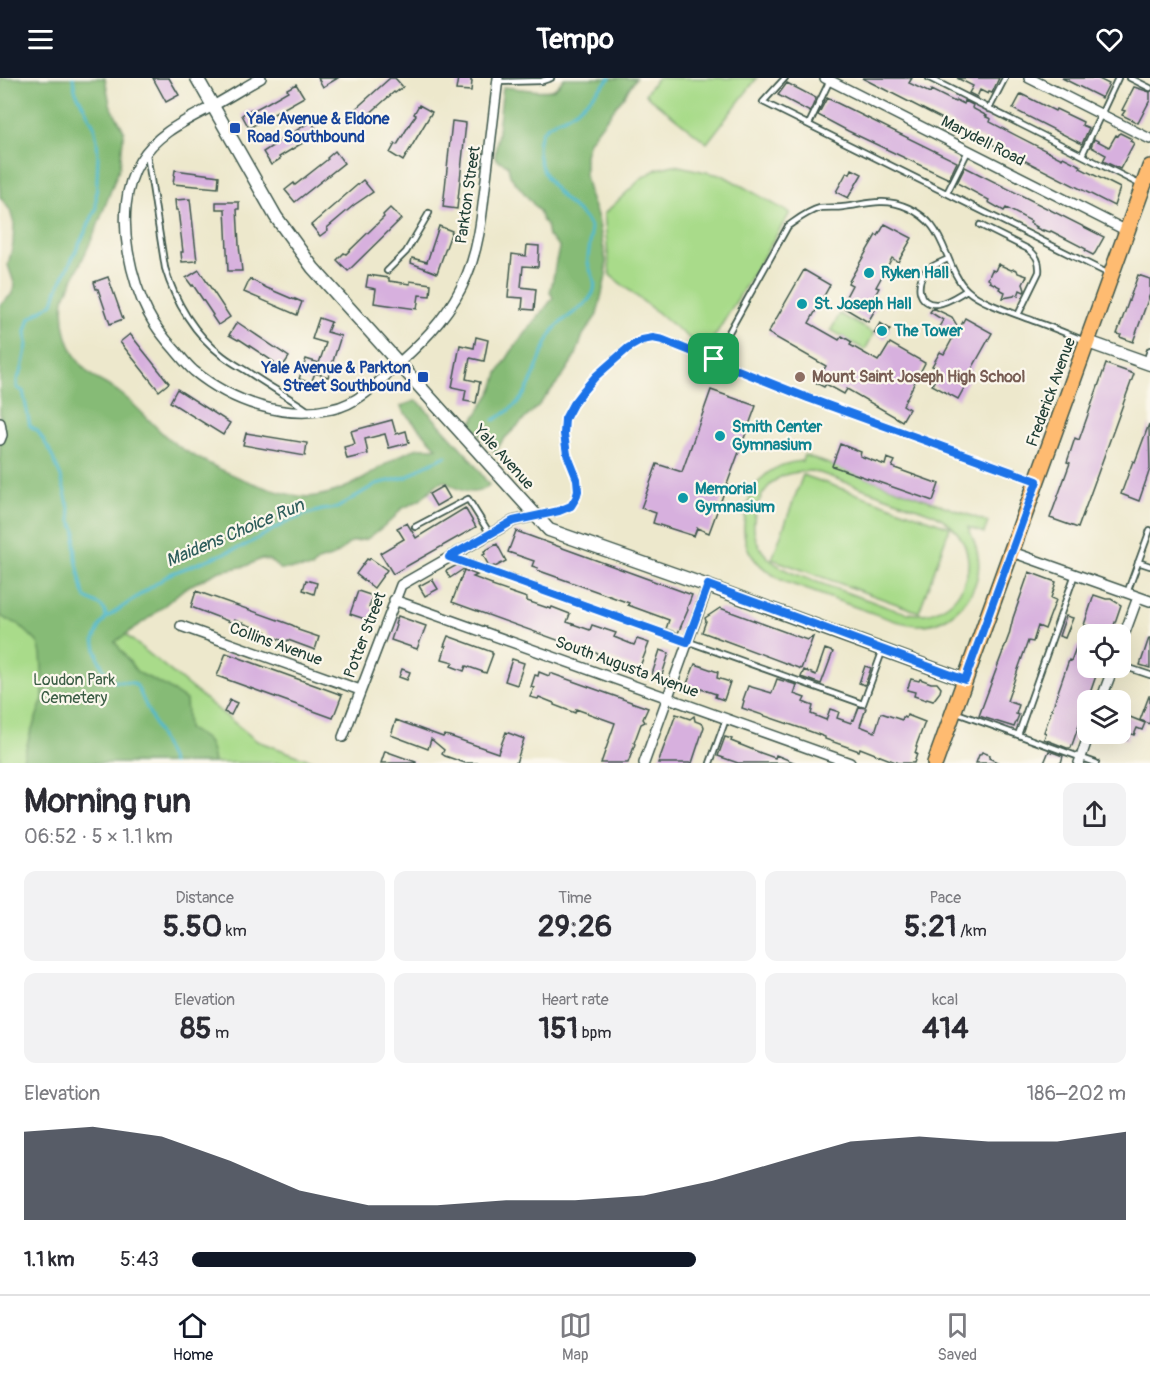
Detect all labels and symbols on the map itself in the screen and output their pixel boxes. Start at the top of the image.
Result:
place label: Yale Avenue & Eldone Road Southbound [246,109,391,147]
street label: Marydell Road [938,111,1028,171]
marker: Yale Avenue & Eldone Road Southbound [228,121,242,135]
street label: Parkton Street [451,144,485,245]
place label: Ryken Hall [881,263,949,283]
marker: Ryken Hall [862,266,876,280]
place label: St. Joseph Hall [814,294,912,314]
marker: St. Joseph Hall [795,297,809,311]
place label: The Tower [893,321,963,341]
marker: The Tower [875,324,889,338]
pin [688,333,739,384]
street label: Frederick Avenue [1022,335,1080,449]
place label: Yale Avenue & Parkton Street Southbound [261,358,411,396]
place label: Mount Saint Joseph High School [812,367,1025,387]
marker: Yale Avenue & Parkton Street Southbound [416,370,430,384]
marker: Mount Saint Joseph High School [793,370,807,384]
place label: Smith Center Gymnasium [732,417,822,455]
street label: Yale Avenue [469,420,538,494]
marker: Smith Center Gymnasium [713,429,727,443]
place label: Memorial Gymnasium [695,479,775,517]
marker: Memorial Gymnasium [676,491,690,505]
water label: Maidens Choice Run [162,493,308,572]
street label: Potter Street [339,589,391,681]
street label: Collins Avenue [227,618,325,670]
street label: South Augusta Avenue [553,632,701,702]
park label: Loudon Park Cemetery [33,670,115,708]

